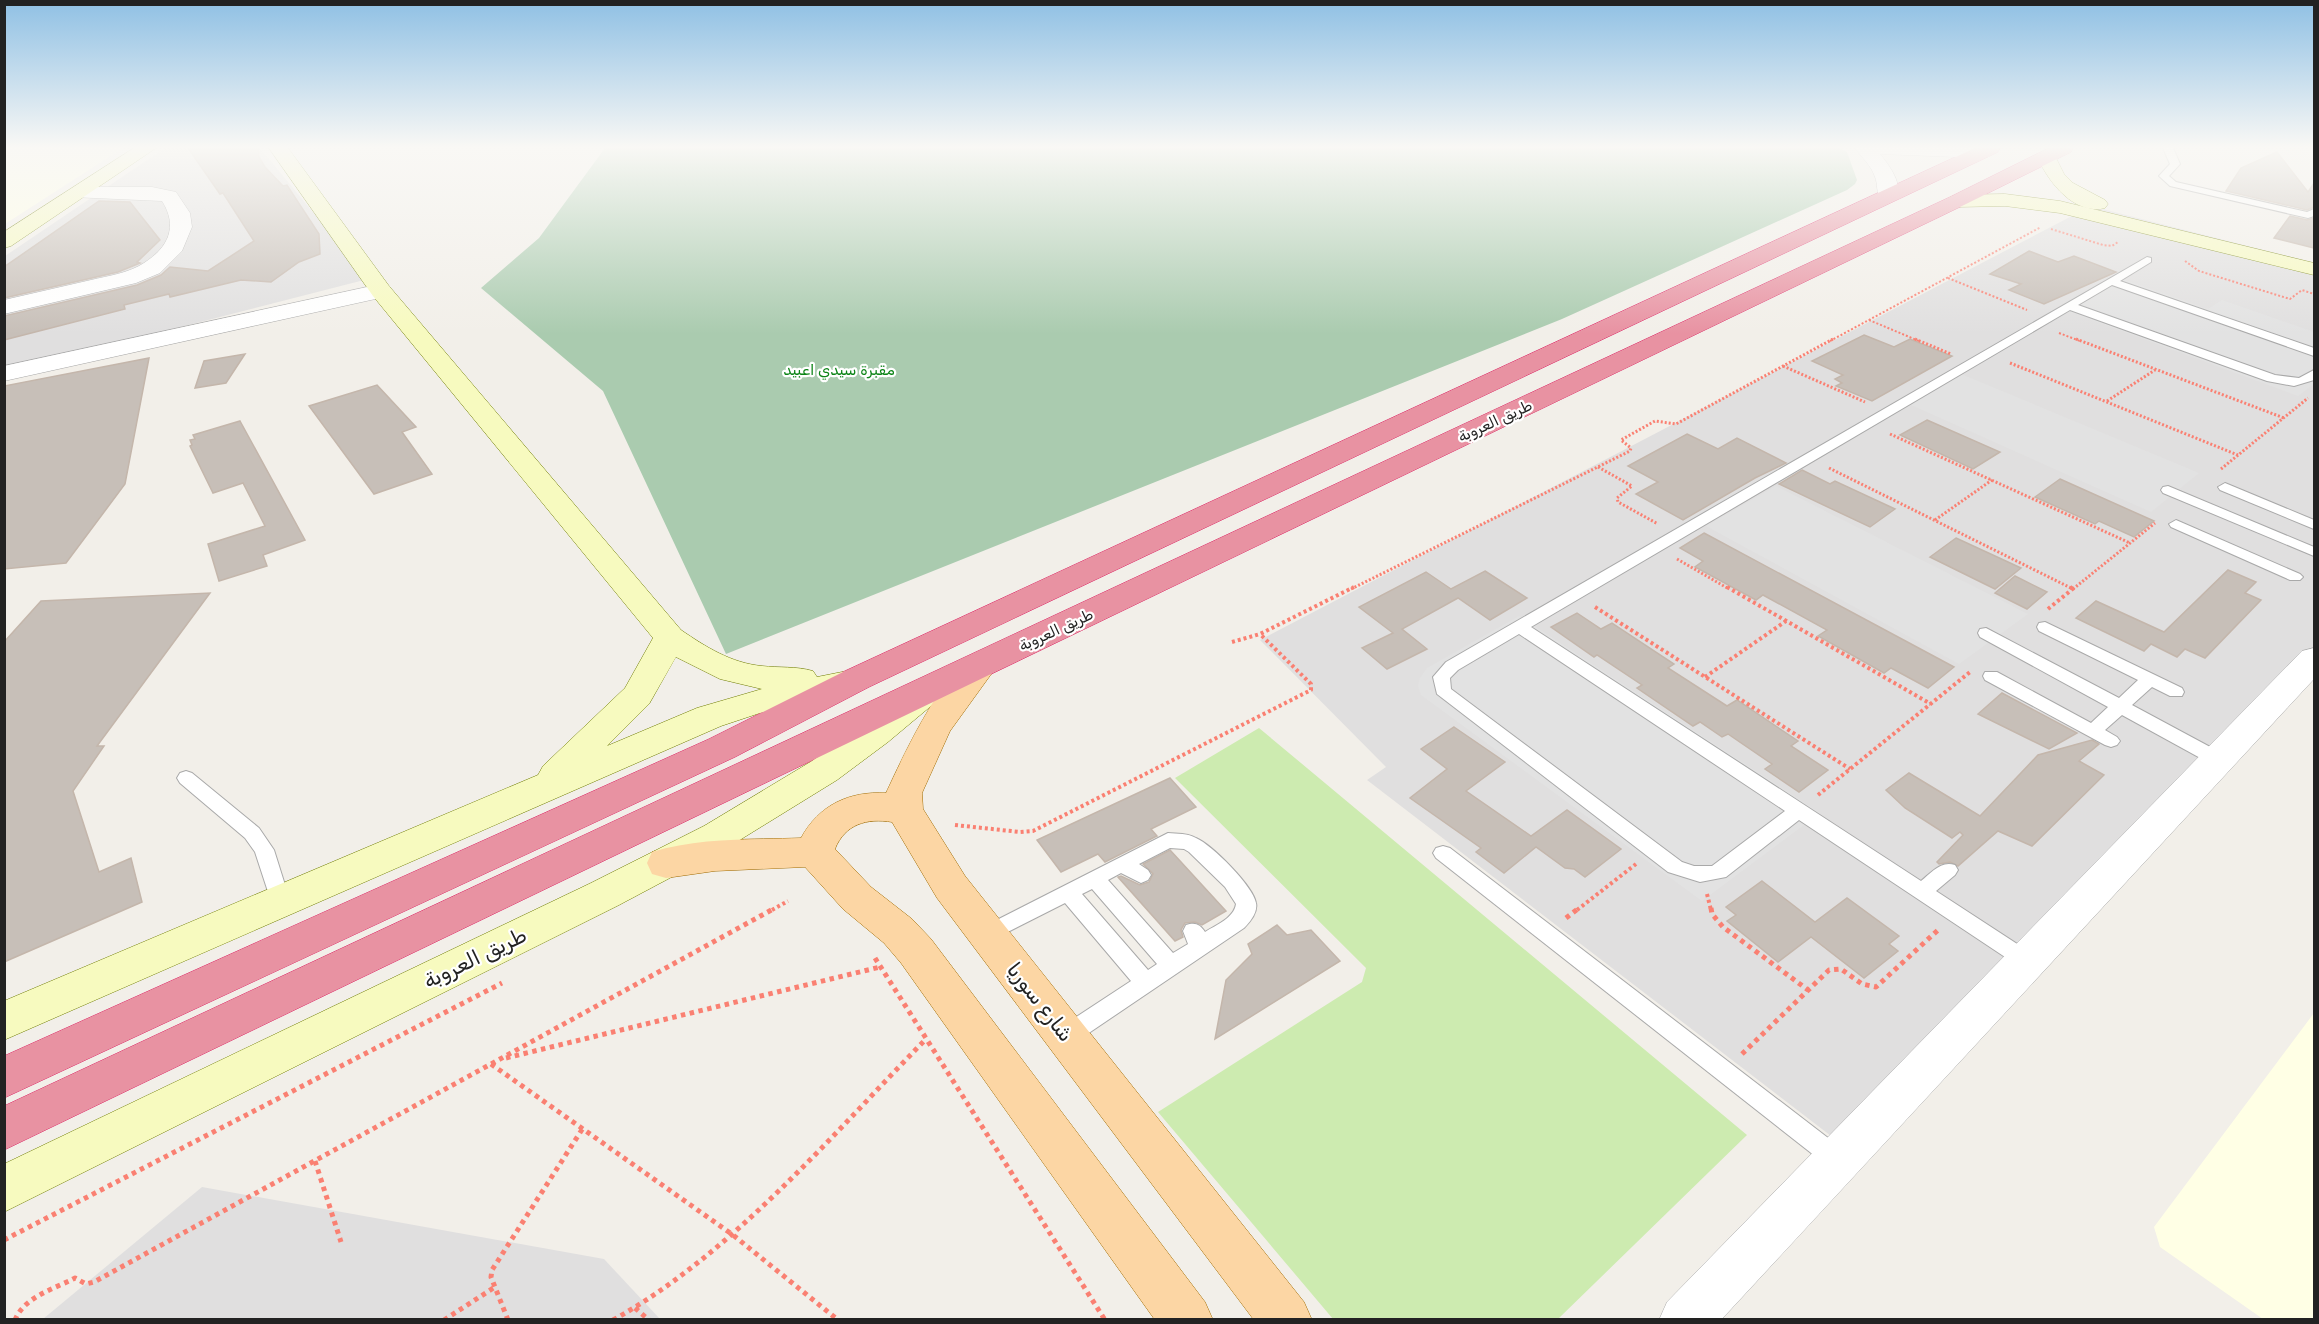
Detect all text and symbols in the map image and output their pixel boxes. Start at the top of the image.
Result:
park label: مقبرة سيدي اعبيد [783,361,895,380]
street label: طريق العروبة [1455,396,1535,447]
street label: طريق العروبة [1016,605,1096,656]
street label: طريق العروبة [419,922,531,994]
street label: شارع سوريا [1000,957,1079,1047]

